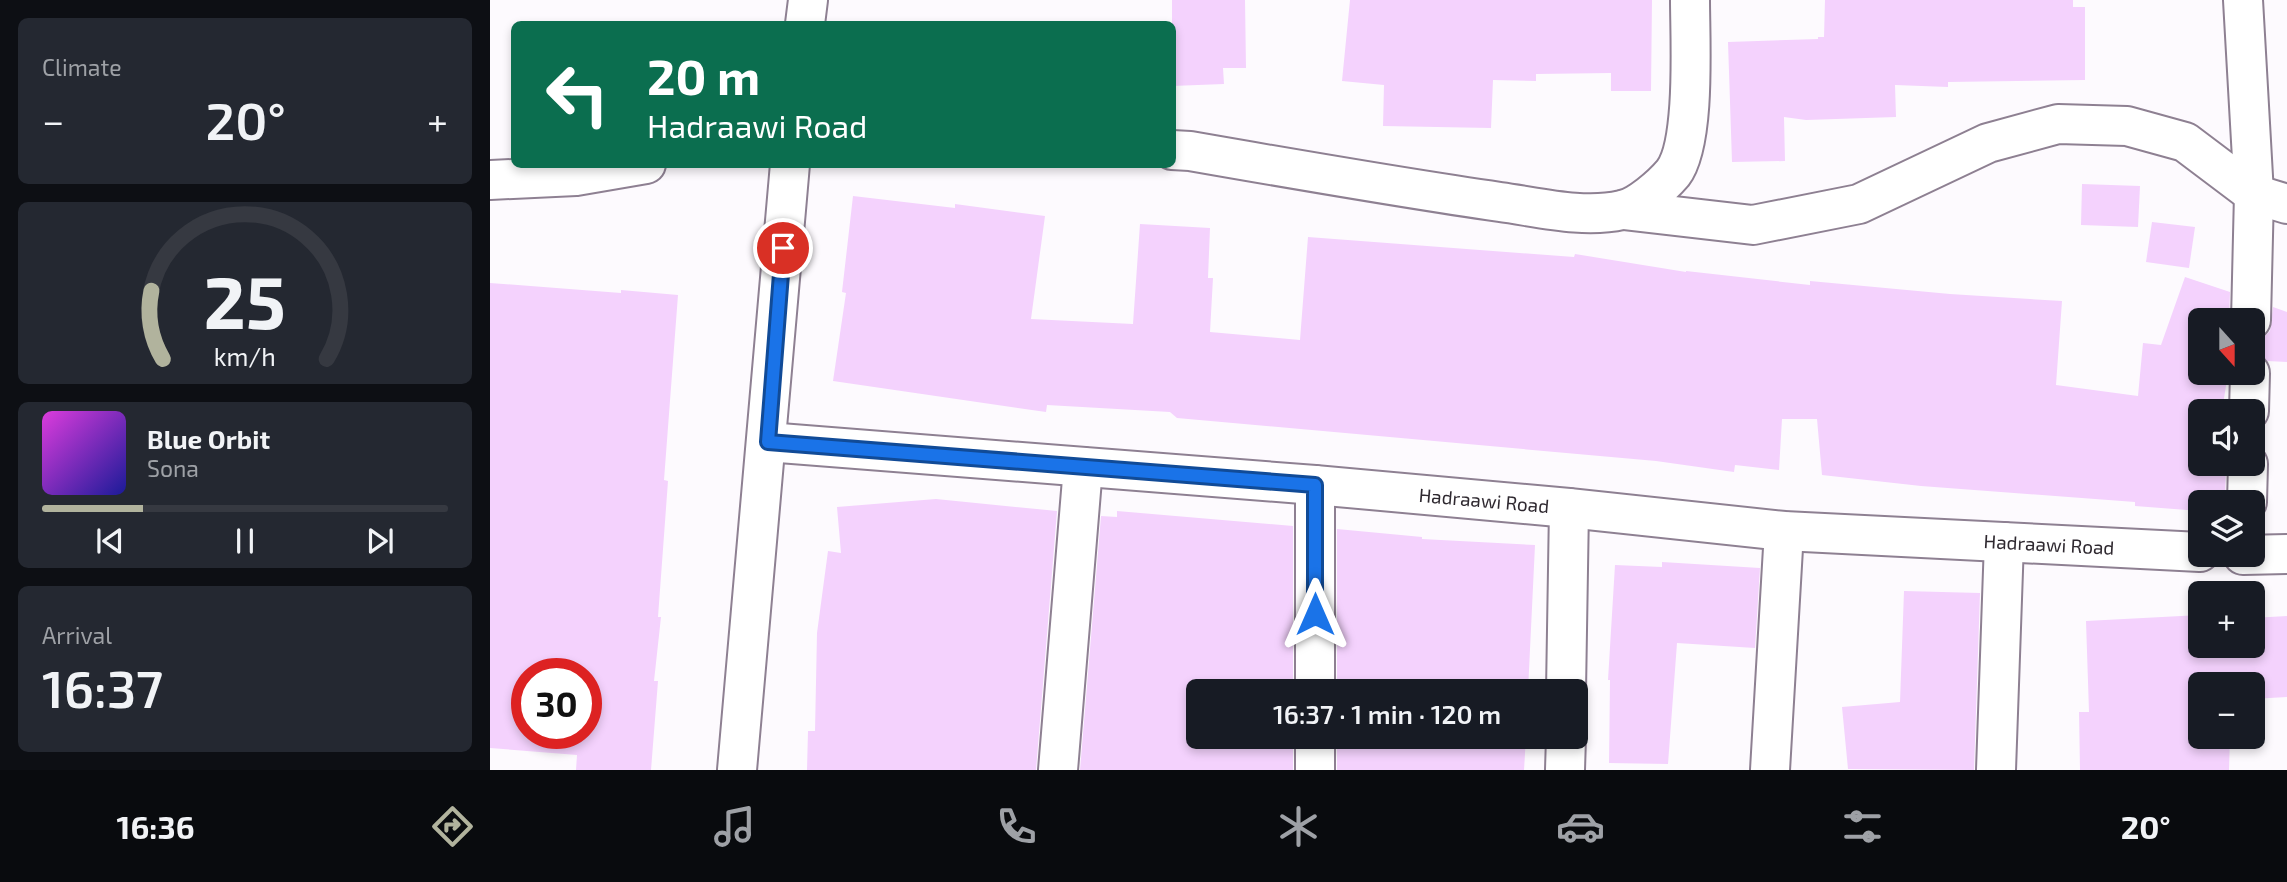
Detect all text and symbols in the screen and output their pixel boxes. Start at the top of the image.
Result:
text: 20 m [647,46,760,105]
icon: left [532,49,623,140]
text: Climate [42,53,122,81]
text: 20° [205,88,286,150]
text: − [42,97,64,143]
text: + [427,97,448,143]
text: Hadraawi Road [647,106,867,144]
pin [753,218,813,278]
icon: arrive [764,229,802,267]
text: 25 [204,256,286,344]
north arrow [2188,308,2264,385]
map controls [2188,308,2265,749]
text: km/h [214,341,276,371]
button: sound [2188,399,2265,476]
text: Blue Orbit [147,423,270,454]
text: Sona [147,454,199,482]
street label: Hadraawi Road [1418,483,1550,517]
button: layers [2188,490,2265,567]
icon: previous [91,522,129,560]
icon: pause [226,522,264,560]
icon: next [361,522,399,560]
street label: Hadraawi Road [1983,529,2115,559]
position arrow [1278,577,1352,651]
button: + [2188,581,2265,658]
text: Arrival [42,621,112,649]
text: 16:37 [42,656,163,718]
speed limit sign: 30 [511,658,602,749]
button: − [2188,672,2265,749]
text: 16:37 · 1 min · 120 m [1273,698,1501,729]
icon: directions [428,802,477,851]
icon: music [710,802,759,851]
icon: phone [992,802,1041,851]
icon: climate [1274,802,1323,851]
icon: car [1556,802,1605,851]
icon: filters [1838,802,1887,851]
text: 16:36 [117,807,195,845]
text: 20° [2121,807,2170,845]

